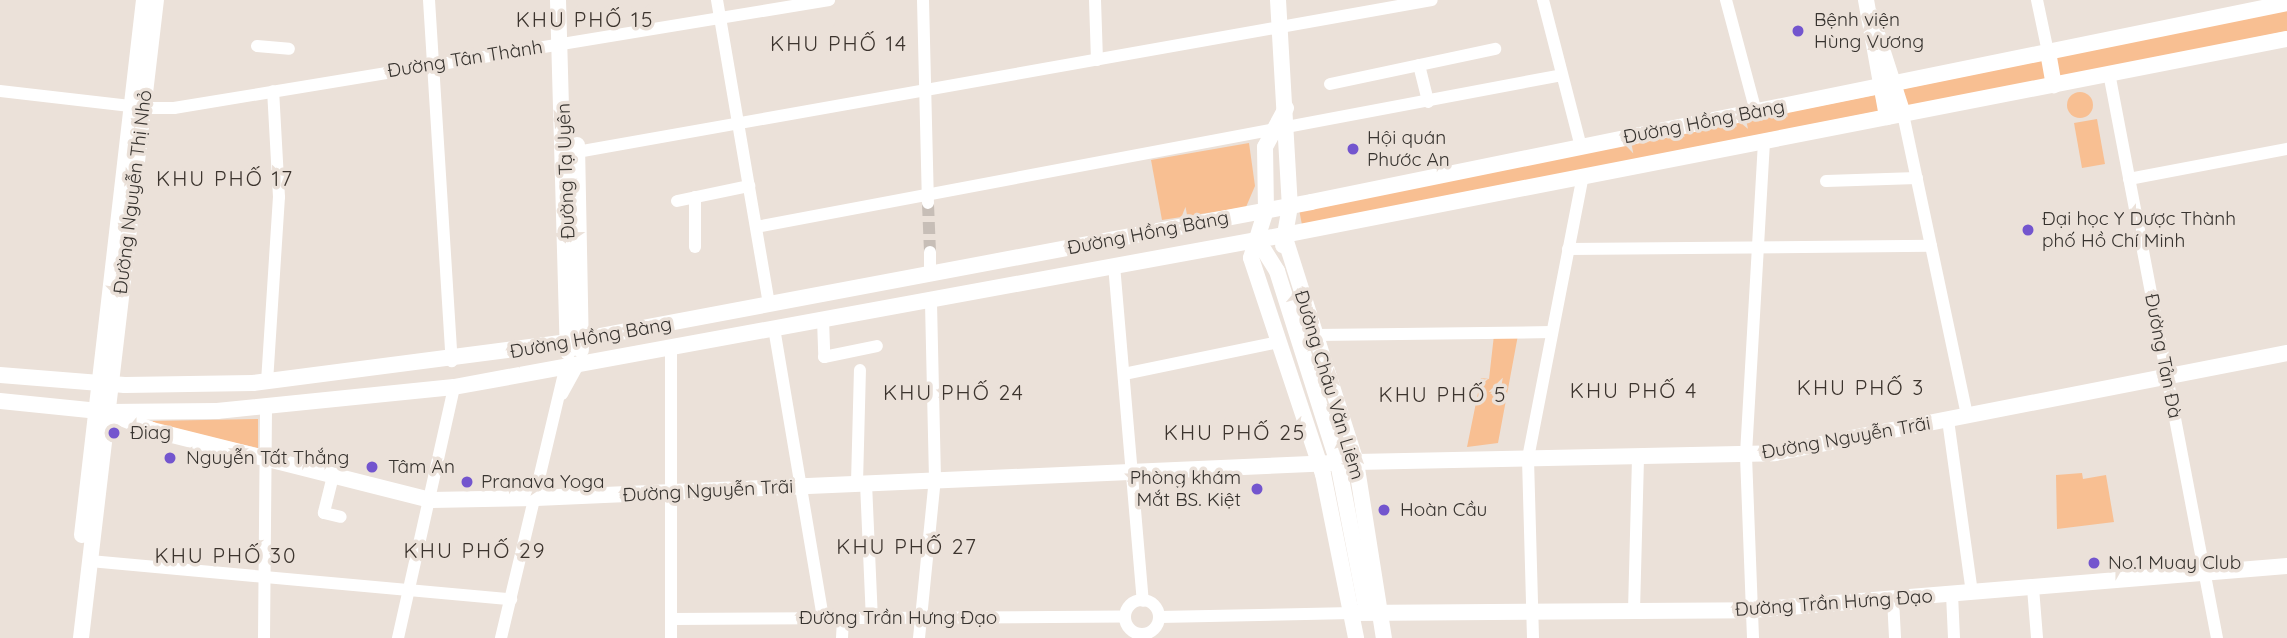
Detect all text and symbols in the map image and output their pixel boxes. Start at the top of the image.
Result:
district label: KHU PHỐ 15 [517,6,653,32]
place label: Bệnh viện Hùng Vương [1814,9,1924,53]
marker: Bệnh viện Hùng Vương [1788,21,1808,41]
district label: KHU PHỐ 14 [771,30,907,56]
street label: Đường Tân Thành [386,35,544,83]
street label: Đường Nguyễn Thị Nhỏ [109,89,157,295]
street label: Đường Hồng Bàng [1621,95,1787,149]
street label: Đường Tạ Uyên [552,103,580,239]
place label: Hội quán Phước An [1367,127,1450,171]
marker: Hội quán Phước An [1345,141,1361,157]
district label: KHU PHỐ 17 [157,165,293,191]
street label: Đường Hồng Bàng [1065,206,1231,260]
place label: Đại học Y Dược Thành phố Hồ Chí Minh [2042,208,2236,252]
marker: Đại học Y Dược Thành phố Hồ Chí Minh [2020,222,2036,238]
street label: Đường Châu Văn Liêm [1289,288,1369,482]
street label: Đường Tản Đà [2140,292,2186,420]
street label: Đường Hồng Bàng [508,313,674,363]
district label: KHU PHỐ 3 [1798,374,1924,400]
district label: KHU PHỐ 4 [1571,377,1697,403]
district label: KHU PHỐ 24 [884,379,1024,405]
district label: KHU PHỐ 5 [1380,381,1506,407]
street label: Đường Nguyễn Trãi [1760,412,1932,464]
district label: KHU PHỐ 25 [1165,419,1305,445]
place label: Điag [130,422,171,444]
marker: Điag [104,423,124,443]
place label: Nguyễn Tất Thắng [186,447,349,469]
marker: Nguyễn Tất Thắng [160,448,180,468]
place label: Tâm An [388,456,455,478]
marker: Tâm An [362,457,382,477]
place label: Phòng khám Mắt BS. Kiệt [1130,467,1241,511]
place label: Pranava Yoga [481,471,604,493]
marker: Pranava Yoga [459,474,475,490]
street label: Đường Nguyễn Trãi [622,475,794,507]
marker: Phòng khám Mắt BS. Kiệt [1247,479,1267,499]
place label: Hoàn Cầu [1400,499,1487,521]
marker: Hoàn Cầu [1374,500,1394,520]
district label: KHU PHỐ 27 [838,533,976,559]
district label: KHU PHỐ 29 [405,537,545,563]
district label: KHU PHỐ 30 [156,542,296,568]
place label: No.1 Muay Club [2108,552,2241,574]
marker: No.1 Muay Club [2086,555,2102,571]
street label: Đường Trần Hưng Đạo [1734,585,1934,621]
street label: Đường Trần Hưng Đạo [799,607,997,629]

